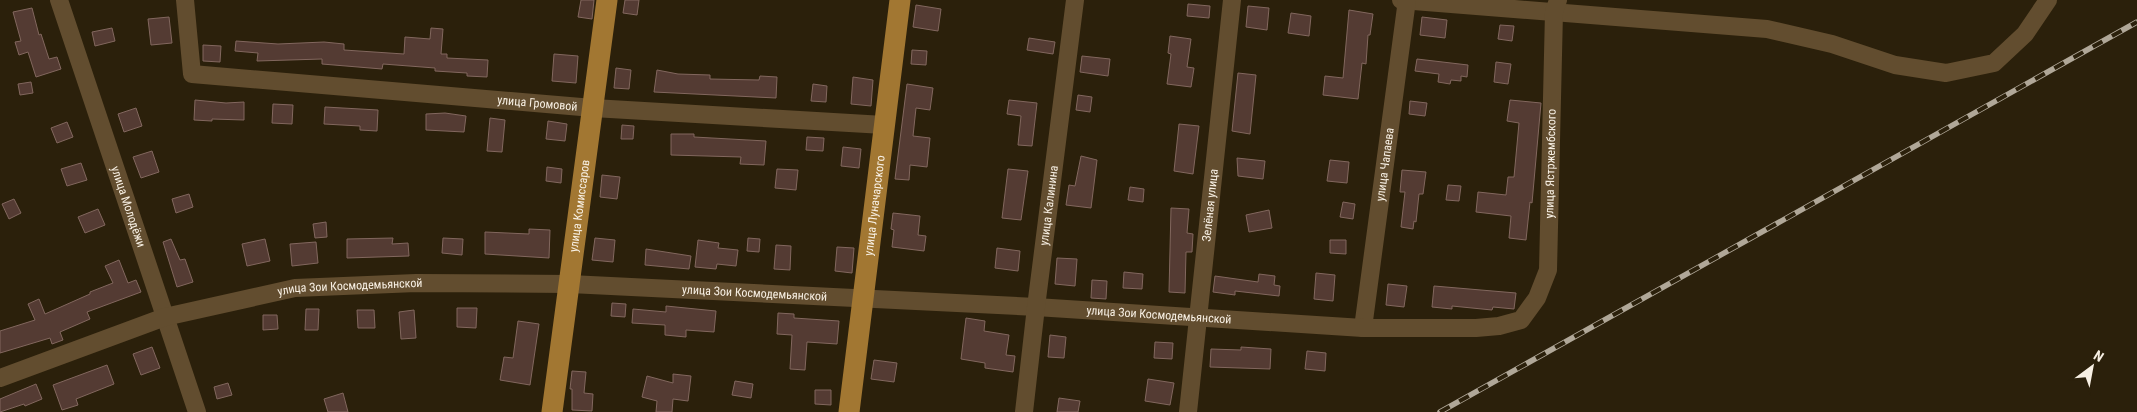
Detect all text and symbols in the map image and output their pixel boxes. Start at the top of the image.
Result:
street label: улица Громовой [497,93,578,114]
street label: улица Ястржембского [1542,109,1559,219]
street label: улица Чапаева [1373,127,1397,202]
street label: улица Луначарского [861,155,888,257]
street label: улица Комиссаров [566,159,593,253]
street label: улица Молодёжи [108,164,148,249]
street label: улица Калинина [1037,164,1061,246]
street label: Зелёная улица [1199,168,1221,242]
street label: улица Зои Космодемьянской [276,276,423,299]
street label: улица Зои Космодемьянской [682,283,827,304]
street label: улица Зои Космодемьянской [1086,303,1232,327]
north arrow [2067,342,2117,392]
text: N [2091,347,2107,365]

